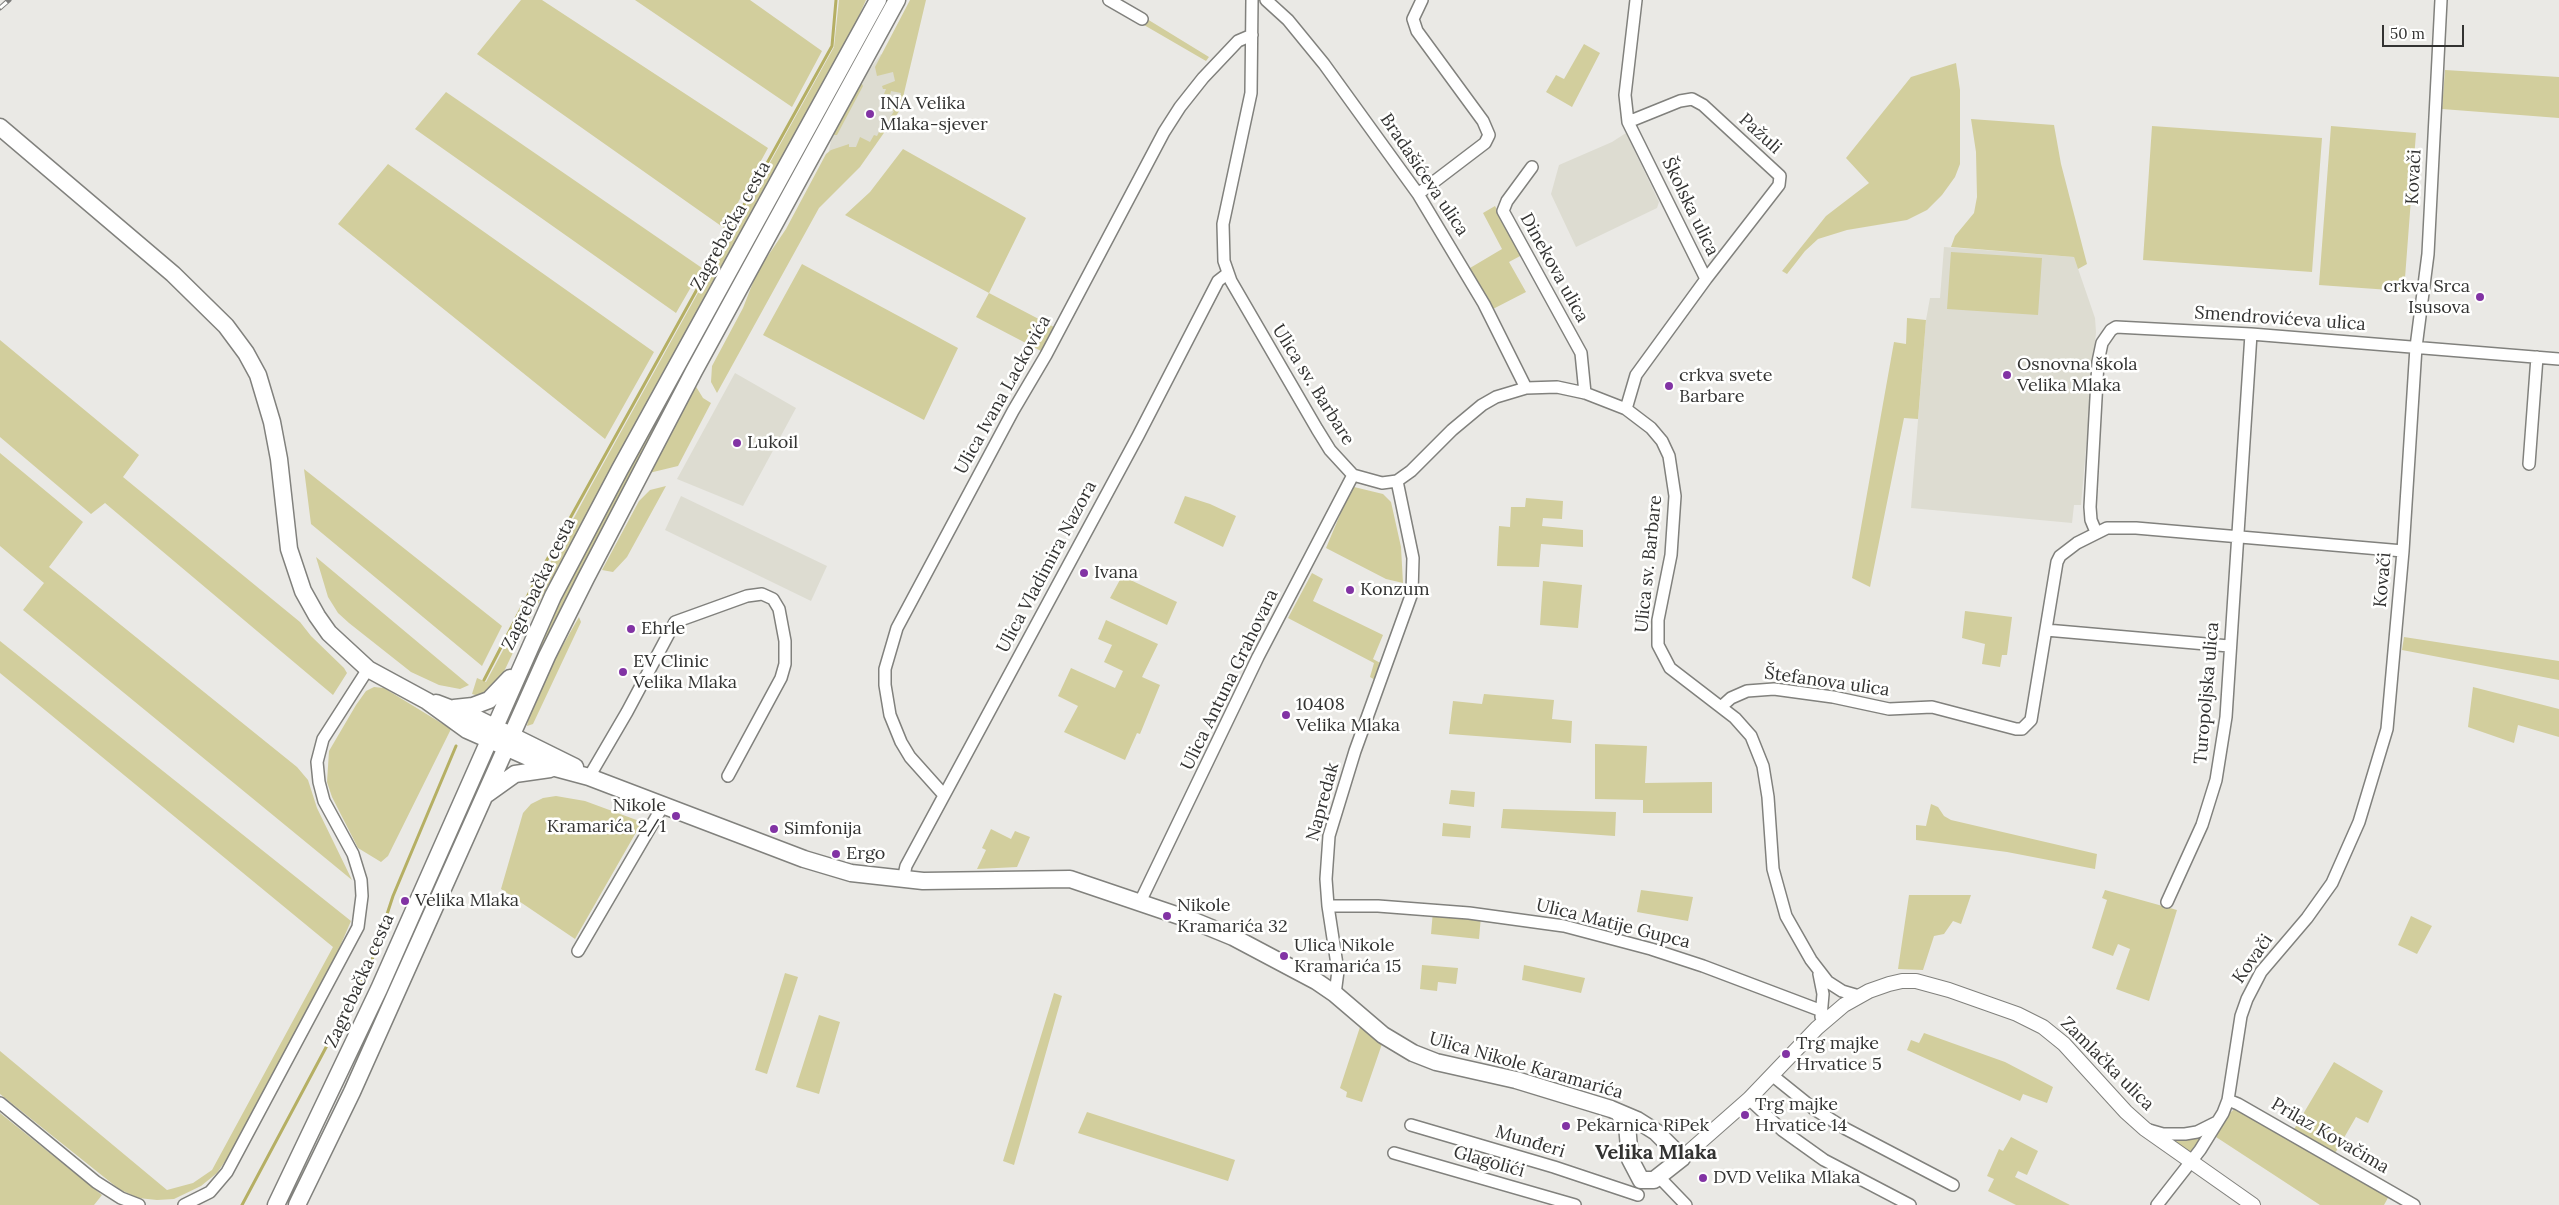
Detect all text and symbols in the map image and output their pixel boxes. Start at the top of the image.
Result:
scale bar [2384,15,2466,47]
text: 50 m [2390,24,2425,43]
place label: INA Velika Mlaka-sjever [880,93,988,136]
marker: INA Velika Mlaka-sjever [864,108,876,120]
street label: Pažuli [1734,109,1786,159]
street label: Bradašićeva ulica [1375,110,1473,240]
street label: Kovači [2402,149,2426,205]
street label: Školska ulica [1657,154,1723,260]
street label: Zagrebačka cesta [687,158,775,294]
street label: Dinekova ulica [1515,210,1593,326]
place label: crkva Srca Isusova [2384,276,2470,318]
marker: crkva Srca Isusova [2474,291,2486,303]
street label: Smendrovićeva ulica [2194,302,2366,336]
street label: Ulica Ivana Lackovića [950,312,1056,478]
street label: Ulica sv. Barbare [1267,321,1359,449]
place label: Osnovna škola Velika Mlaka [2017,354,2138,396]
place label: crkva svete Barbare [1679,365,1773,408]
marker: Osnovna škola Velika Mlaka [2001,369,2013,381]
marker: crkva svete Barbare [1663,380,1675,392]
place label: Lukoil [747,432,798,454]
marker: Lukoil [731,437,743,449]
street label: Ulica Vladimira Nazora [993,477,1101,657]
street label: Ulica sv. Barbare [1631,494,1667,634]
street label: Zagrebačka cesta [498,514,580,654]
street label: Kovači [2370,552,2396,608]
place label: Ivana [1094,562,1138,584]
marker: Ivana [1078,567,1090,579]
place label: Konzum [1360,579,1430,601]
marker: Konzum [1344,584,1356,596]
street label: Ulica Antuna Grahovara [1177,586,1283,774]
place label: Ehrle [641,618,685,640]
street label: Turopoljska ulica [2190,621,2224,765]
marker: Ehrle [625,623,637,635]
place label: EV Clinic Velika Mlaka [633,651,737,694]
street label: Štefanova ulica [1763,663,1891,701]
marker: EV Clinic Velika Mlaka [617,666,629,678]
place label: 10408 Velika Mlaka [1296,694,1400,736]
marker: 10408 Velika Mlaka [1280,709,1292,721]
street label: Napredak [1302,760,1344,844]
place label: Nikole Kramarića 2/1 [547,795,666,838]
marker: Nikole Kramarića 2/1 [670,810,682,822]
place label: Simfonija [784,818,862,840]
marker: Simfonija [768,823,780,835]
place label: Ergo [846,843,885,865]
marker: Ergo [830,848,842,860]
place label: Velika Mlaka [415,890,519,912]
street label: Ulica Matije Gupca [1534,894,1692,954]
marker: Velika Mlaka [399,895,411,907]
place label: Nikole Kramarića 32 [1177,895,1288,938]
marker: Nikole Kramarića 32 [1161,910,1173,922]
street label: Zagrebačka cesta [321,911,399,1051]
street label: Kovači [2228,930,2278,988]
place label: Ulica Nikole Kramarića 15 [1294,935,1401,978]
marker: Ulica Nikole Kramarića 15 [1278,950,1290,962]
street label: Zamlačka ulica [2056,1013,2158,1115]
street label: Ulica Nikole Karamarića [1426,1028,1626,1104]
place label: Trg majke Hrvatice 5 [1796,1033,1882,1076]
marker: Trg majke Hrvatice 5 [1780,1048,1792,1060]
place label: Trg majke Hrvatice 14 [1755,1094,1847,1136]
street label: Prilaz Kovačima [2267,1094,2393,1178]
marker: Trg majke Hrvatice 14 [1739,1109,1751,1121]
place label: Pekarnica RiPek [1576,1115,1709,1137]
marker: Pekarnica RiPek [1560,1120,1572,1132]
street label: Munđeri [1493,1121,1567,1163]
district label: Velika Mlaka [1595,1141,1717,1165]
street label: Glagolići [1451,1142,1527,1182]
place label: DVD Velika Mlaka [1713,1167,1860,1189]
marker: DVD Velika Mlaka [1697,1172,1709,1184]

